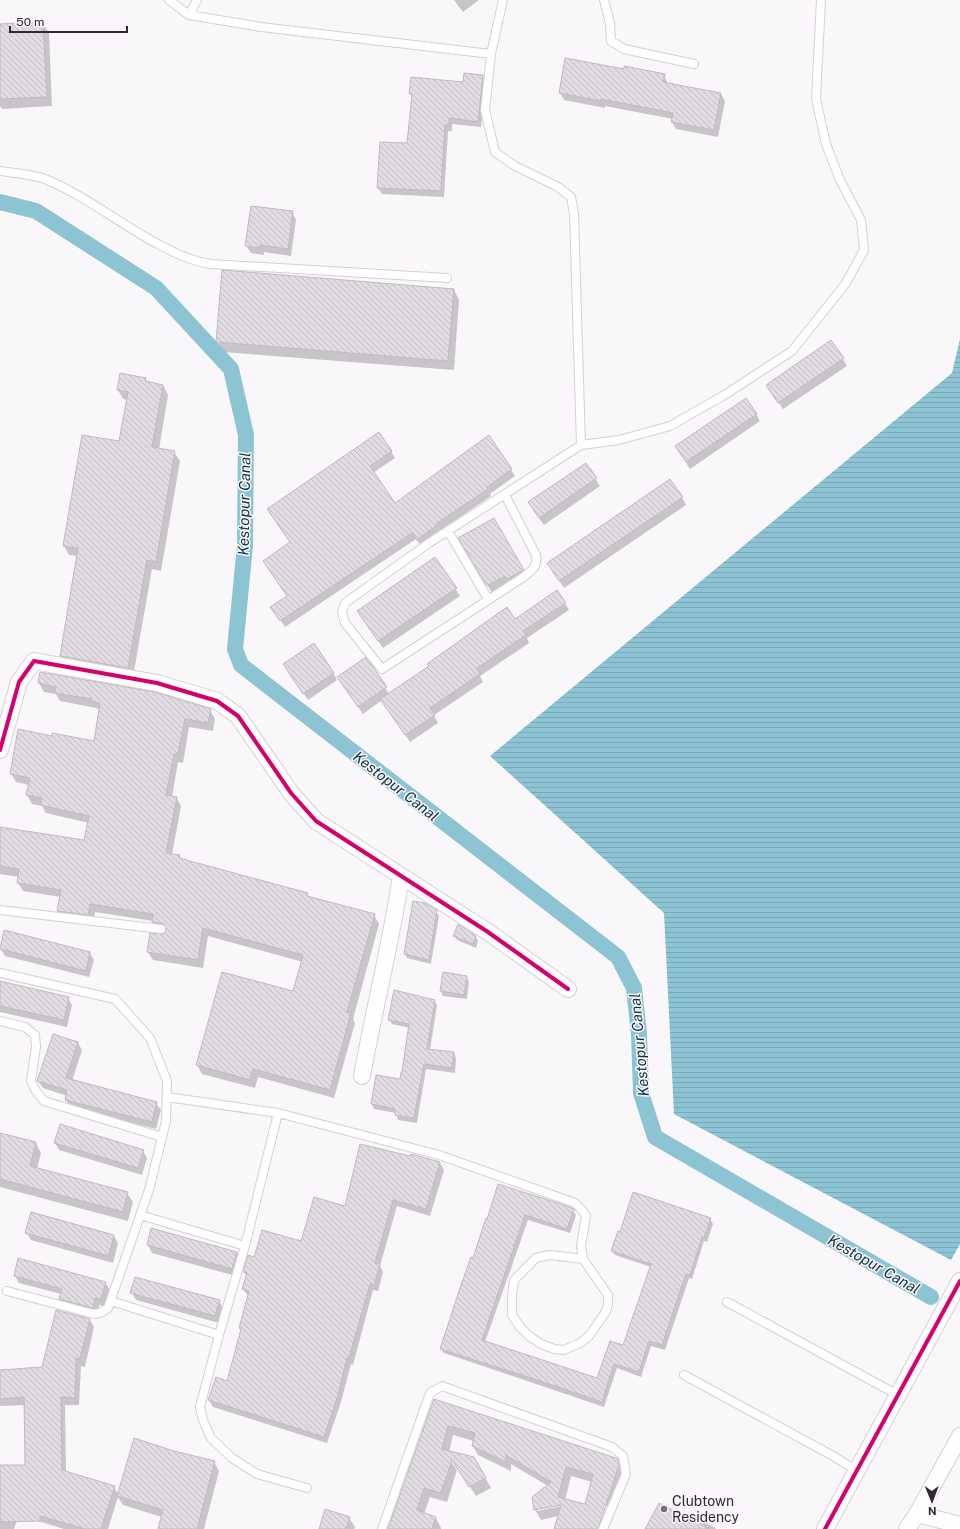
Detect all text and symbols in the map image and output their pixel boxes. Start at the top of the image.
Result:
scale bar [10,8,127,34]
text: 50 m [16,15,44,29]
water label: Kestopur Canal [235,452,253,556]
water label: Kestopur Canal [350,747,442,825]
water label: Kestopur Canal [626,993,652,1097]
water label: Kestopur Canal [825,1231,923,1297]
north arrow [912,1481,952,1521]
place label: Clubtown Residency [672,1493,740,1525]
marker: Clubtown Residency [659,1504,669,1514]
text: N [928,1505,937,1517]

